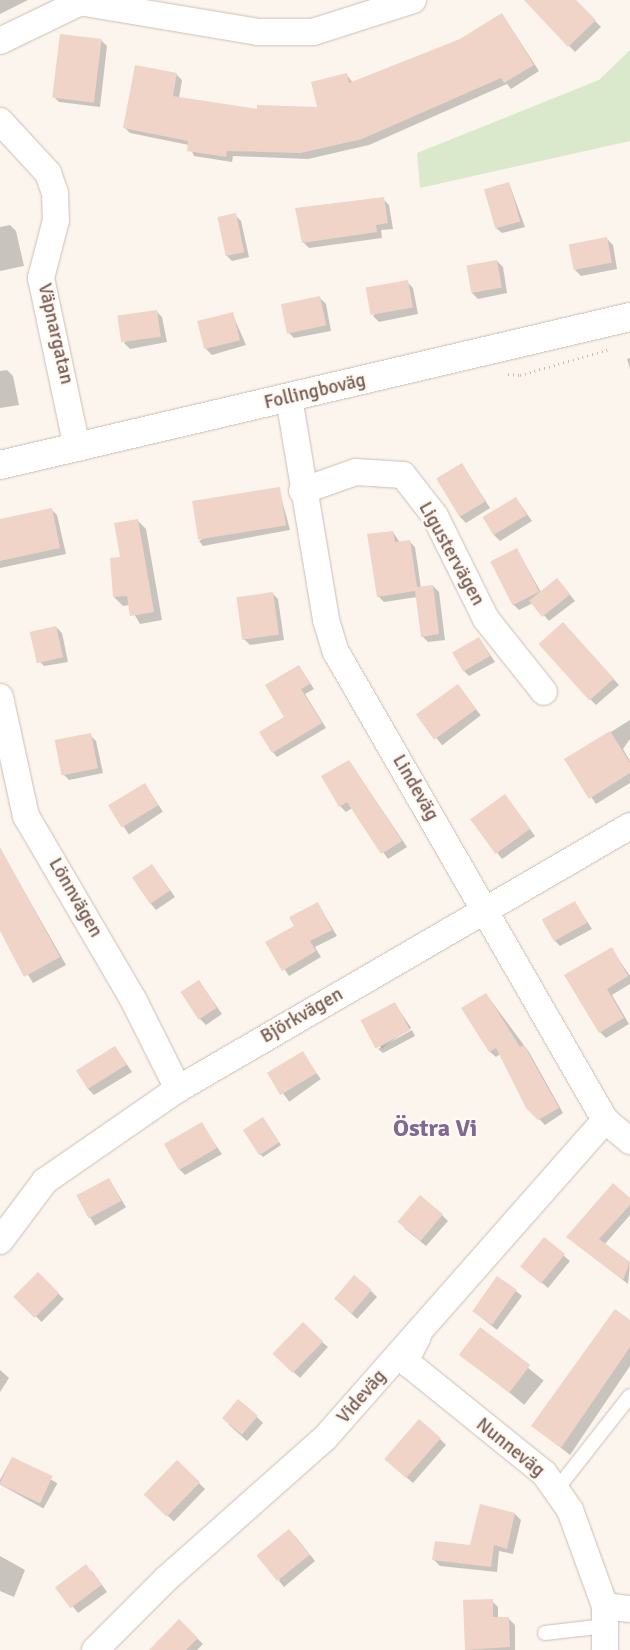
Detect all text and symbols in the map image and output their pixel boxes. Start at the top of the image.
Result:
street label: Väpnargatan [32,281,78,387]
street label: Follingboväg [262,369,368,415]
street label: Ligustervägen [413,498,489,610]
street label: Lindeväg [387,751,443,825]
street label: Lönnvägen [43,854,107,942]
street label: Björkvägen [257,983,347,1049]
district label: Östra Vi [393,1115,477,1143]
street label: Videväg [333,1366,391,1428]
street label: Nunneväg [471,1413,549,1483]

